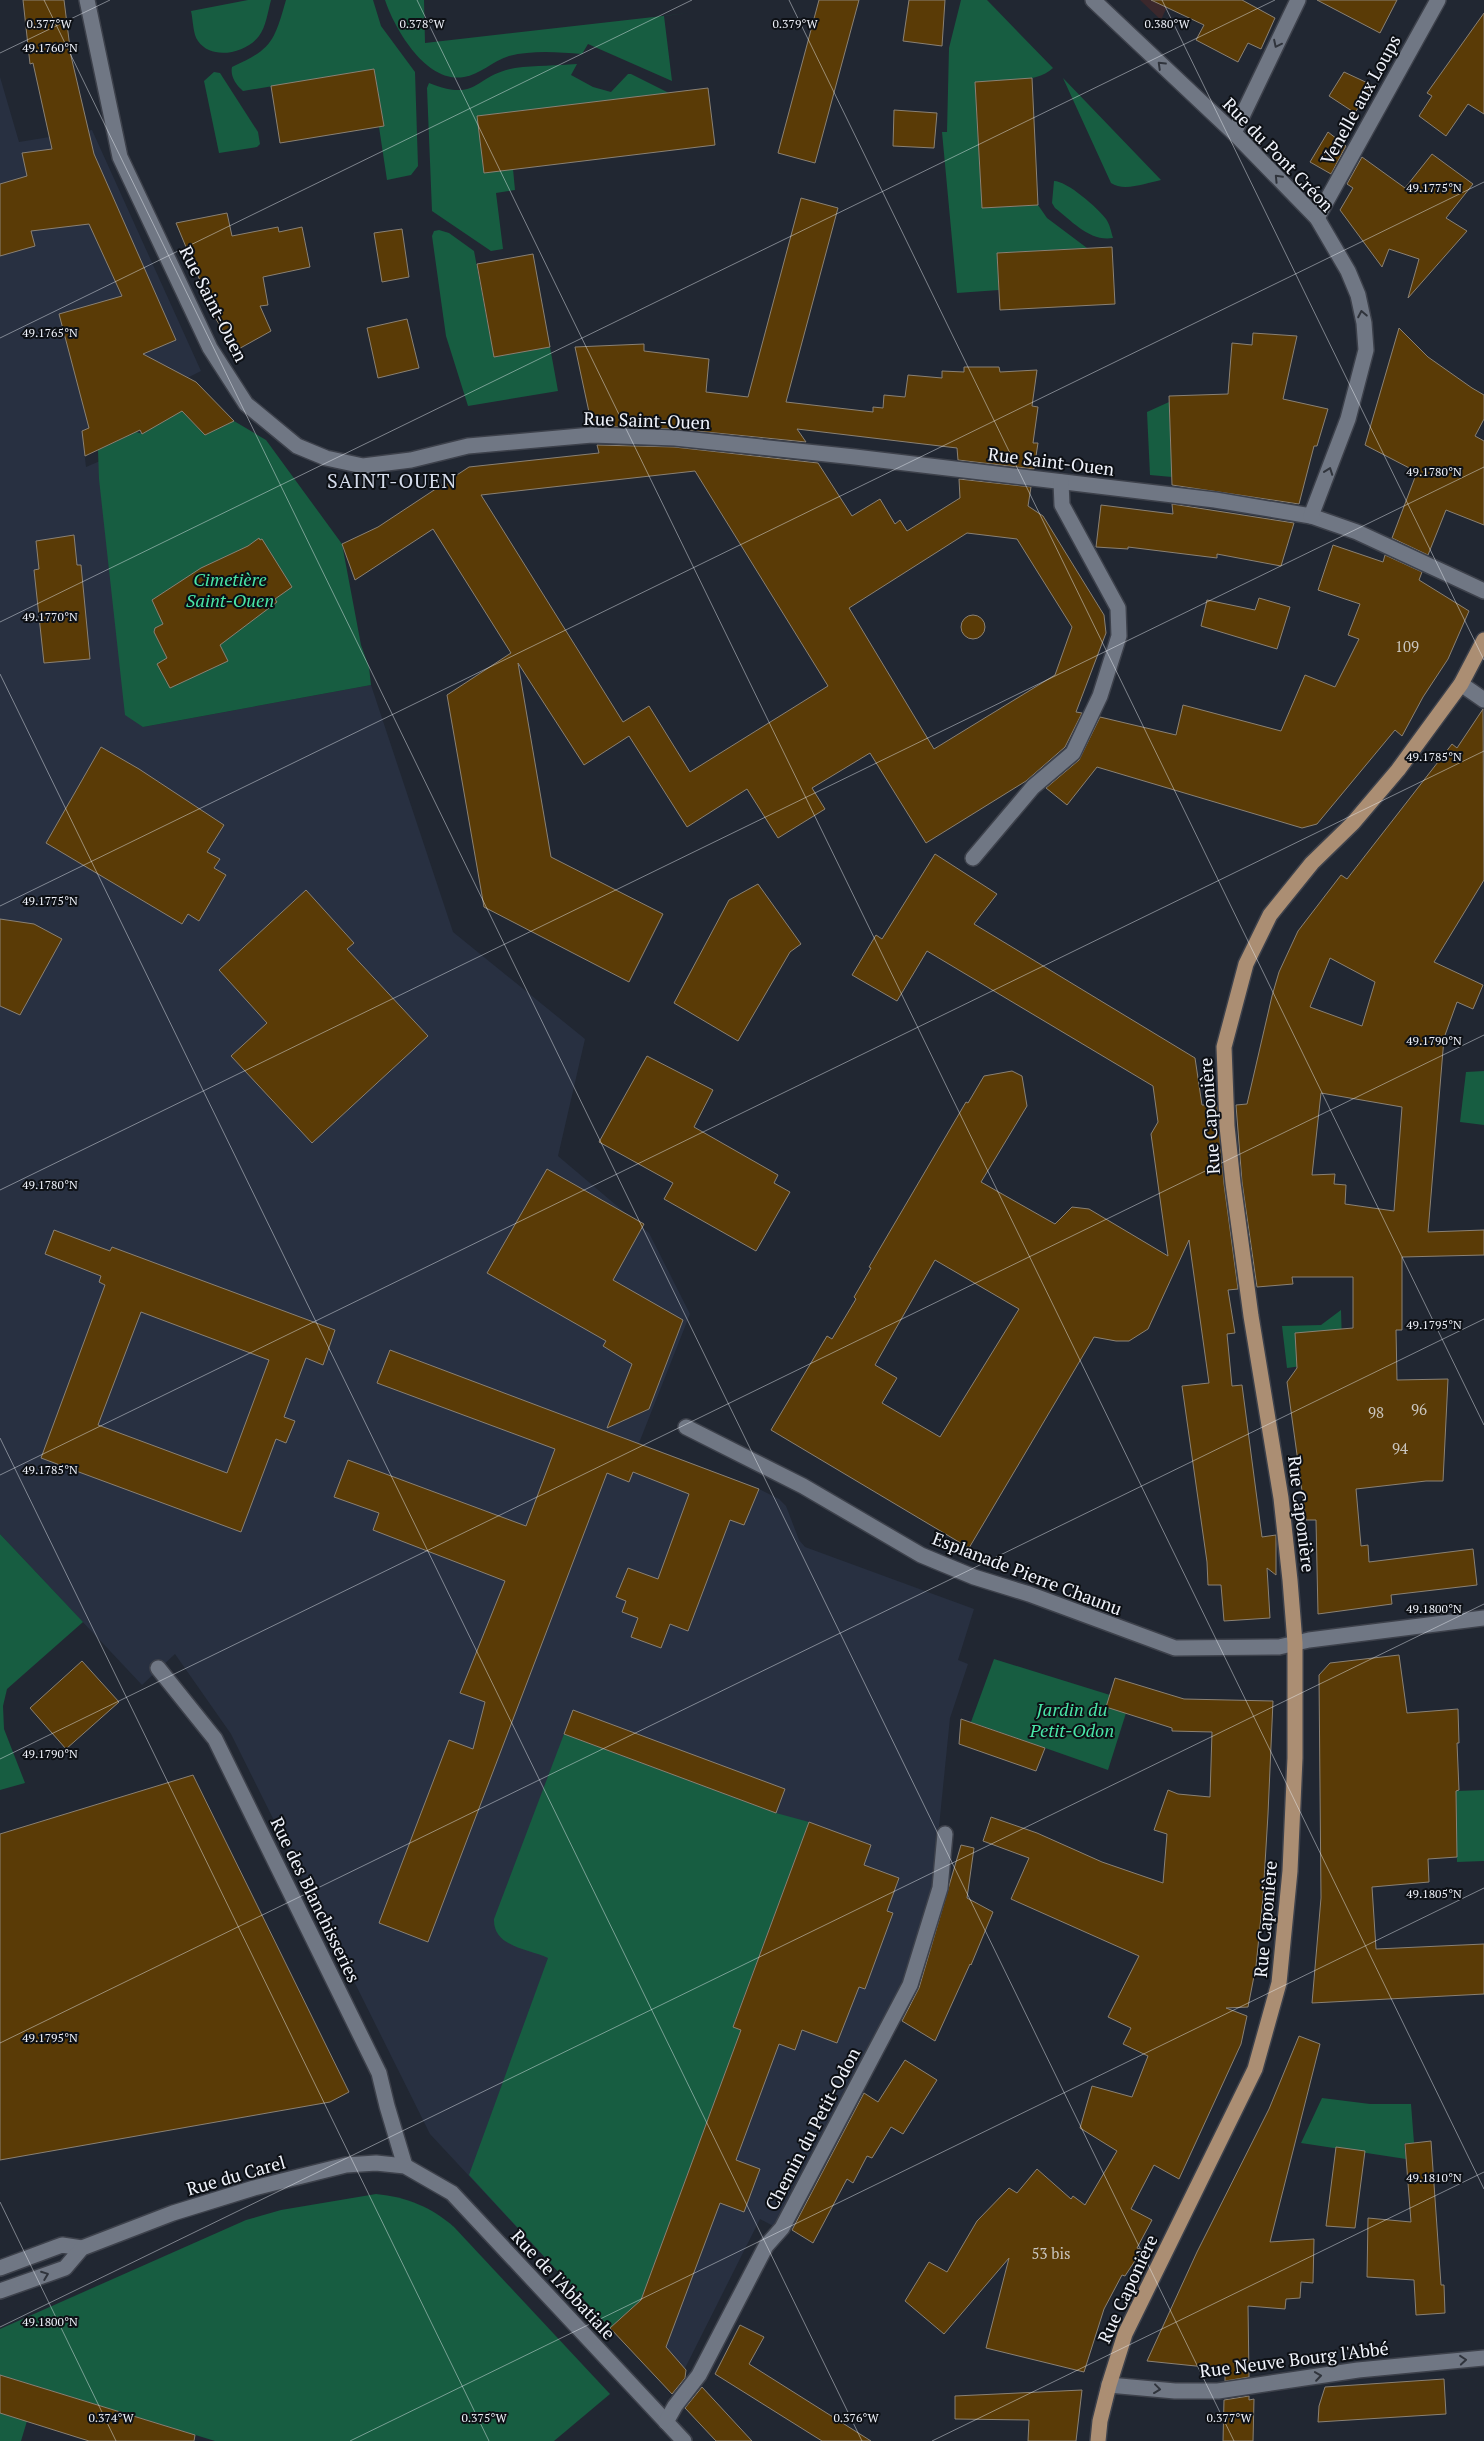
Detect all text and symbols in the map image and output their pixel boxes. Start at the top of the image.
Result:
text: 0.377°W [26,16,72,31]
text: 0.378°W [399,16,445,31]
text: 0.379°W [772,16,818,31]
text: 0.380°W [1144,16,1190,31]
street label: Venelle aux Loups [1314,30,1406,169]
one-way arrow [1273,39,1283,48]
text: 49.1760°N [22,40,78,55]
one-way arrow [1158,62,1167,71]
street label: Rue du Pont Créon [1218,92,1340,217]
one-way arrow [1275,175,1284,184]
text: 49.1775°N [1406,180,1462,195]
street label: Rue Saint-Ouen [174,241,254,366]
one-way arrow [1357,310,1368,318]
text: 49.1765°N [22,325,78,340]
street label: Rue Saint-Ouen [583,406,711,434]
street label: Rue Saint-Ouen [987,441,1116,481]
text: 49.1780°N [1406,464,1462,479]
district label: SAINT-OUEN [327,467,457,494]
one-way arrow [1323,467,1333,475]
park label: Cimetière Saint-Ouen [186,567,274,612]
text: 49.1770°N [22,609,78,624]
house number: 109 [1395,636,1419,656]
text: 49.1785°N [1406,749,1462,764]
text: 49.1775°N [22,893,78,908]
text: 49.1790°N [1406,1033,1462,1048]
street label: Rue Caponière [1193,1057,1225,1175]
text: 49.1780°N [22,1177,78,1192]
text: 49.1795°N [1406,1317,1462,1332]
house number: 96 [1411,1399,1427,1419]
house number: 98 [1368,1402,1384,1422]
house number: 94 [1392,1438,1408,1458]
street label: Rue Caponière [1283,1454,1321,1573]
text: 49.1785°N [22,1462,78,1477]
street label: Esplanade Pierre Chaunu [929,1526,1126,1620]
text: 49.1800°N [1406,1601,1462,1616]
park label: Jardin du Petit-Odon [1029,1697,1114,1742]
text: 49.1790°N [22,1746,78,1761]
street label: Rue des Blanchisseries [265,1813,366,1986]
street label: Rue Caponière [1248,1859,1282,1978]
text: 49.1805°N [1406,1886,1462,1901]
text: 49.1795°N [22,2030,78,2045]
street label: Chemin du Petit-Odon [759,2043,865,2214]
street label: Rue du Carel [183,2149,288,2201]
text: 49.1810°N [1406,2170,1462,2185]
street label: Rue de l'Abbatiale [506,2224,621,2345]
street label: Rue Caponière [1091,2230,1163,2347]
house number: 53 bis [1032,2243,1070,2263]
one-way arrow [40,2271,49,2282]
text: 49.1800°N [22,2314,78,2329]
street label: Rue Neuve Bourg l'Abbé [1198,2336,1390,2383]
one-way arrow [1460,2355,1468,2366]
one-way arrow [1315,2371,1323,2382]
one-way arrow [1153,2383,1161,2394]
text: 0.374°W [88,2410,134,2425]
text: 0.375°W [461,2410,507,2425]
text: 0.376°W [833,2410,879,2425]
text: 0.377°W [1206,2410,1252,2425]

